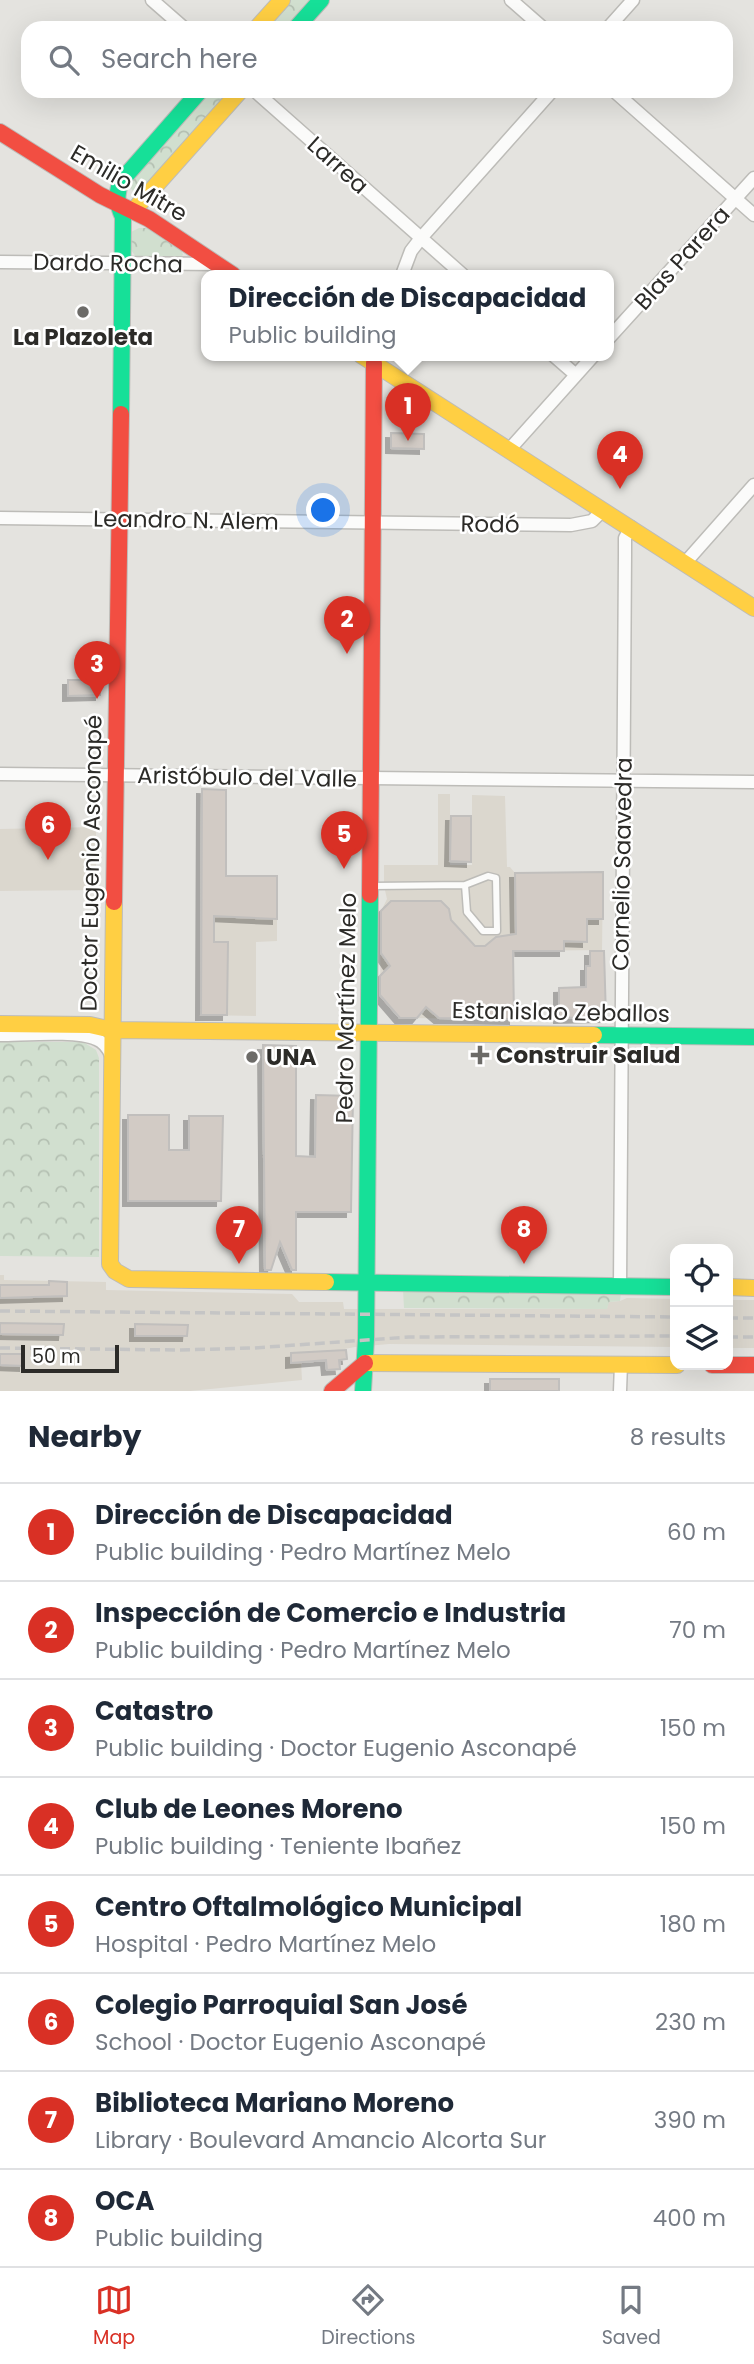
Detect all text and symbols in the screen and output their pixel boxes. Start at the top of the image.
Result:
search box [21,21,733,98]
icon: search [45,41,83,79]
text: Search here [101,41,258,77]
street label: Larrea [300,129,376,201]
street label: Emilio Mitre [65,137,193,229]
street label: Blas Parera [627,199,737,317]
street label: Dardo Rocha [33,246,183,280]
popup [201,270,614,361]
text: Dirección de Discapacidad [229,280,586,316]
marker: La Plazoleta [75,304,91,320]
text: Public building [229,319,397,351]
place label: La Plazoleta [13,321,153,353]
pin: 1 [385,383,431,441]
pin: 4 [597,431,643,489]
your location [306,493,340,527]
street label: Leandro N. Alem [93,502,279,538]
street label: Rodó [460,507,520,541]
pin: 2 [324,596,370,654]
pin: 3 [74,641,120,699]
street label: Doctor Eugenio Asconapé [72,714,110,1012]
street label: Cornelio Saavedra [604,757,640,971]
street label: Aristóbulo del Valle [137,759,357,795]
pin: 6 [25,802,71,860]
pin: 5 [321,811,367,869]
street label: Pedro Martínez Melo [328,892,364,1124]
street label: Estanislao Zeballos [452,994,670,1030]
place label: Construir Salud [496,1039,680,1071]
place label: UNA [266,1041,317,1073]
marker: Construir Salud [470,1045,490,1065]
marker: UNA [244,1049,260,1065]
pin: 7 [216,1206,262,1264]
pin: 8 [501,1206,547,1264]
map controls [670,1244,733,1370]
button: locate [670,1244,733,1307]
button: layers [670,1307,733,1370]
scale bar [21,1342,119,1374]
text: 50 m [32,1343,81,1370]
text: Nearby [28,1415,142,1458]
text: 8 results [630,1421,726,1453]
text: Dirección de Discapacidad [95,1497,453,1533]
text: 1 [47,1516,55,1548]
text: 60 m [667,1516,726,1548]
text: Public building · Pedro Martínez Melo [95,1536,511,1568]
text: Inspección de Comercio e Industria [95,1595,566,1631]
text: 2 [44,1614,58,1646]
text: 70 m [669,1614,726,1646]
text: Public building · Pedro Martínez Melo [95,1634,511,1666]
text: Catastro [95,1693,213,1729]
text: 3 [44,1712,58,1744]
text: 150 m [660,1712,726,1744]
text: Public building · Doctor Eugenio Asconapé [95,1732,577,1764]
text: Club de Leones Moreno [95,1791,403,1827]
text: 4 [43,1810,59,1842]
text: 150 m [660,1810,726,1842]
text: Public building · Teniente Ibañez [95,1830,461,1862]
text: Centro Oftalmológico Municipal [95,1889,522,1925]
text: 5 [44,1908,58,1940]
text: 180 m [660,1908,726,1940]
text: Hospital · Pedro Martínez Melo [95,1928,436,1960]
text: Colegio Parroquial San José [95,1987,468,2023]
text: 6 [44,2006,58,2038]
text: 230 m [655,2006,726,2038]
text: School · Doctor Eugenio Asconapé [95,2026,486,2058]
text: Biblioteca Mariano Moreno [95,2085,454,2121]
text: 7 [45,2104,57,2136]
text: 390 m [654,2104,726,2136]
text: Library · Boulevard Amancio Alcorta Sur [95,2124,546,2156]
text: OCA [95,2183,154,2219]
text: 8 [44,2202,58,2234]
text: 400 m [653,2202,726,2234]
text: Public building [95,2222,263,2254]
tab: Map [93,2281,135,2352]
tab: Directions [321,2281,416,2352]
tab: Saved [602,2281,661,2352]

